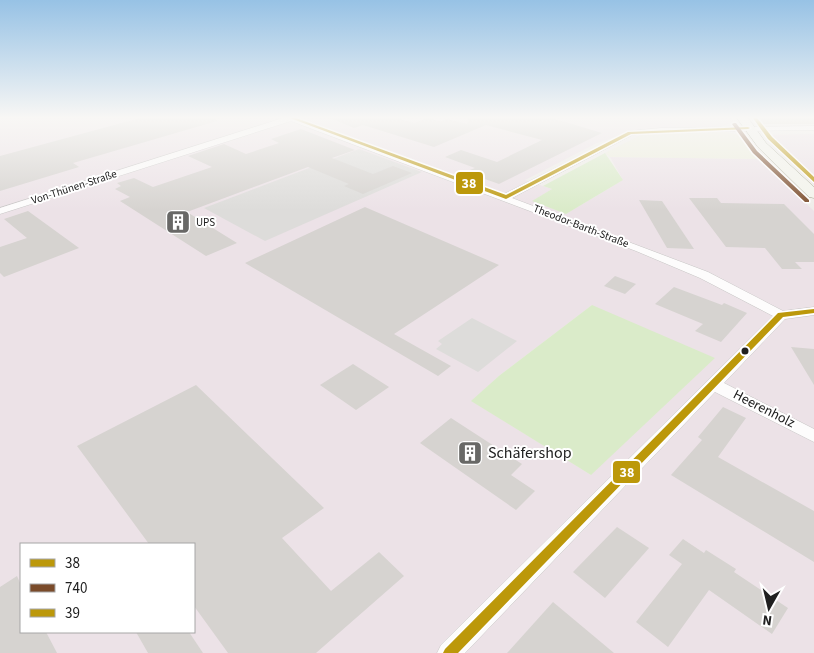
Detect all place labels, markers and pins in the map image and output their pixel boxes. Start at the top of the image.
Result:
building icon: UPS [165,209,191,235]
place label: UPS [196,215,215,230]
unlabelled marker [740,346,750,356]
building icon: Schäfershop [457,440,483,466]
place label: Schäfershop [488,442,572,464]

